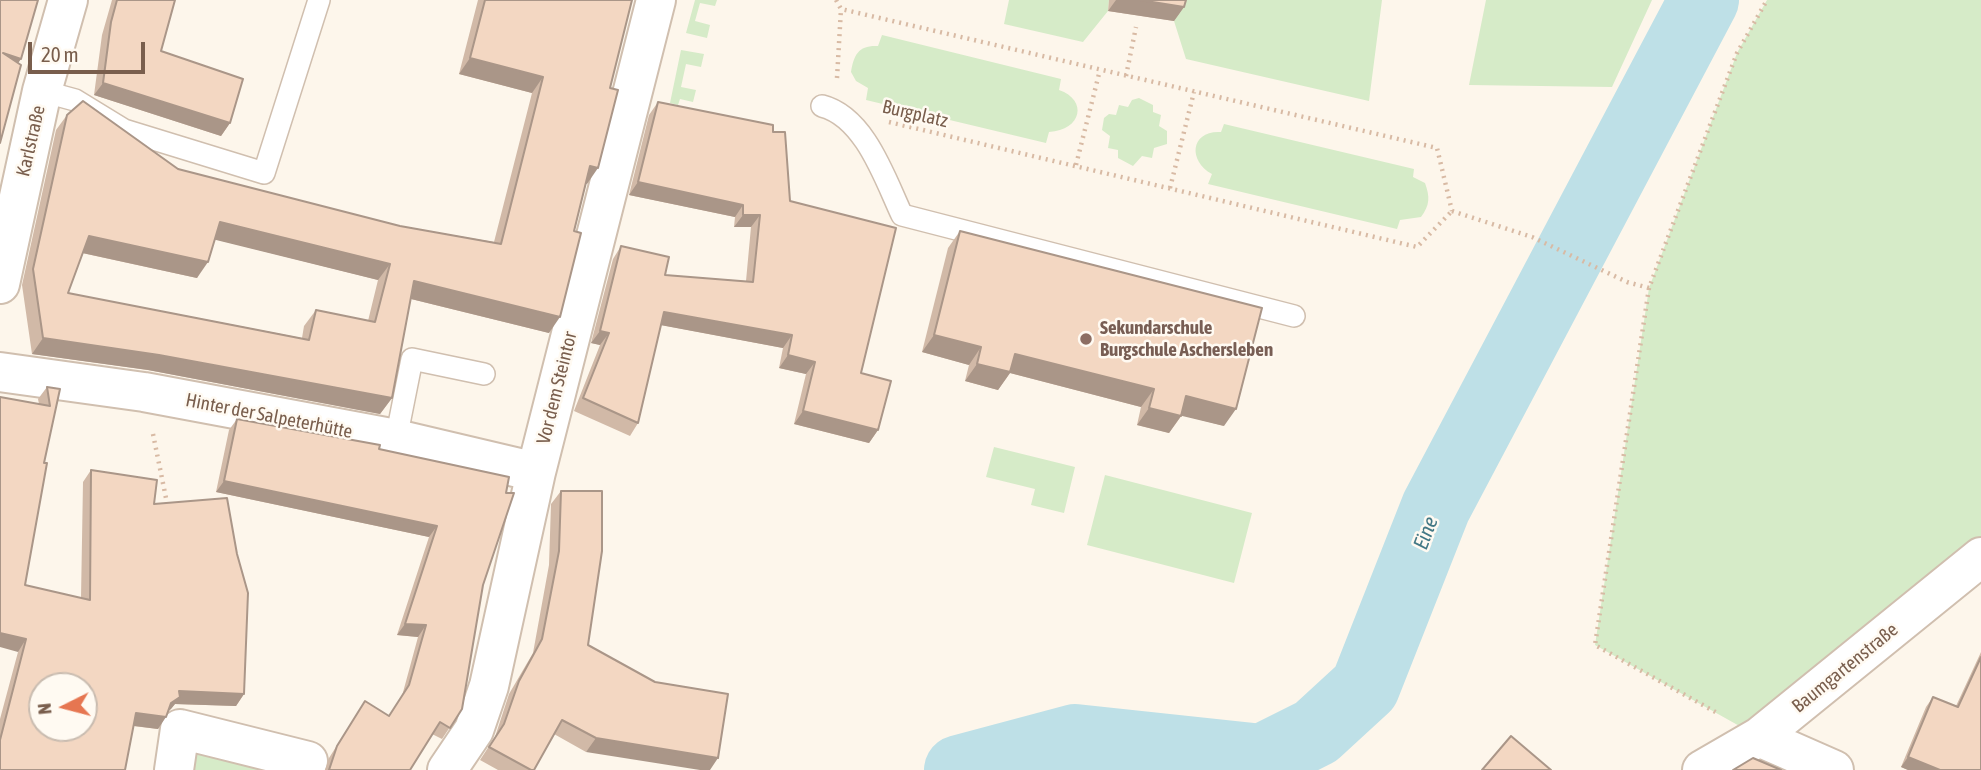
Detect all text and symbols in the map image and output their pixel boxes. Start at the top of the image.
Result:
scale bar [32,28,149,72]
text: 20 m [41,42,79,66]
street label: Burgplatz [880,95,950,133]
street label: Karlstraße [12,103,50,179]
place label: Sekundarschule Burgschule Aschersleben [1100,317,1273,361]
street label: Vor dem Steintor [532,329,582,447]
marker: Sekundarschule Burgschule Aschersleben [1078,331,1094,347]
street label: Hinter der Salpeterhütte [184,389,354,443]
water label: Eine [1408,513,1444,553]
street label: Baumgartenstraße [1787,618,1903,718]
north arrow [28,672,98,742]
text: N [33,702,56,716]

